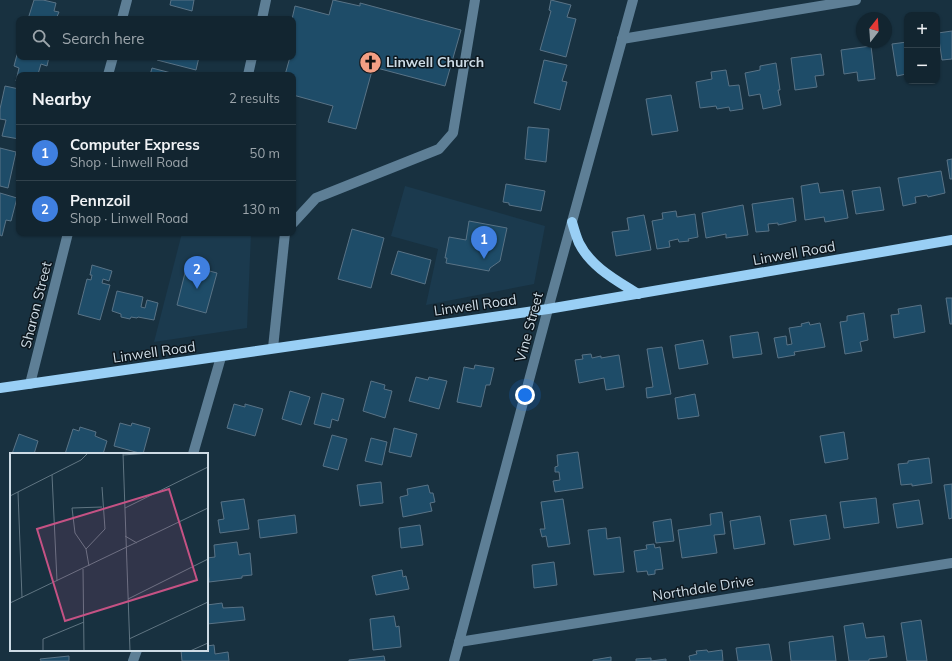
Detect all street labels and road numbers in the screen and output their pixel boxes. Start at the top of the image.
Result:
street label: Linwell Road [751,237,837,269]
street label: Sharon Street [17,260,56,350]
street label: Linwell Road [432,290,518,320]
street label: Vine Street [511,290,547,364]
street label: Linwell Road [111,337,197,367]
street label: Northdale Drive [651,571,755,605]

